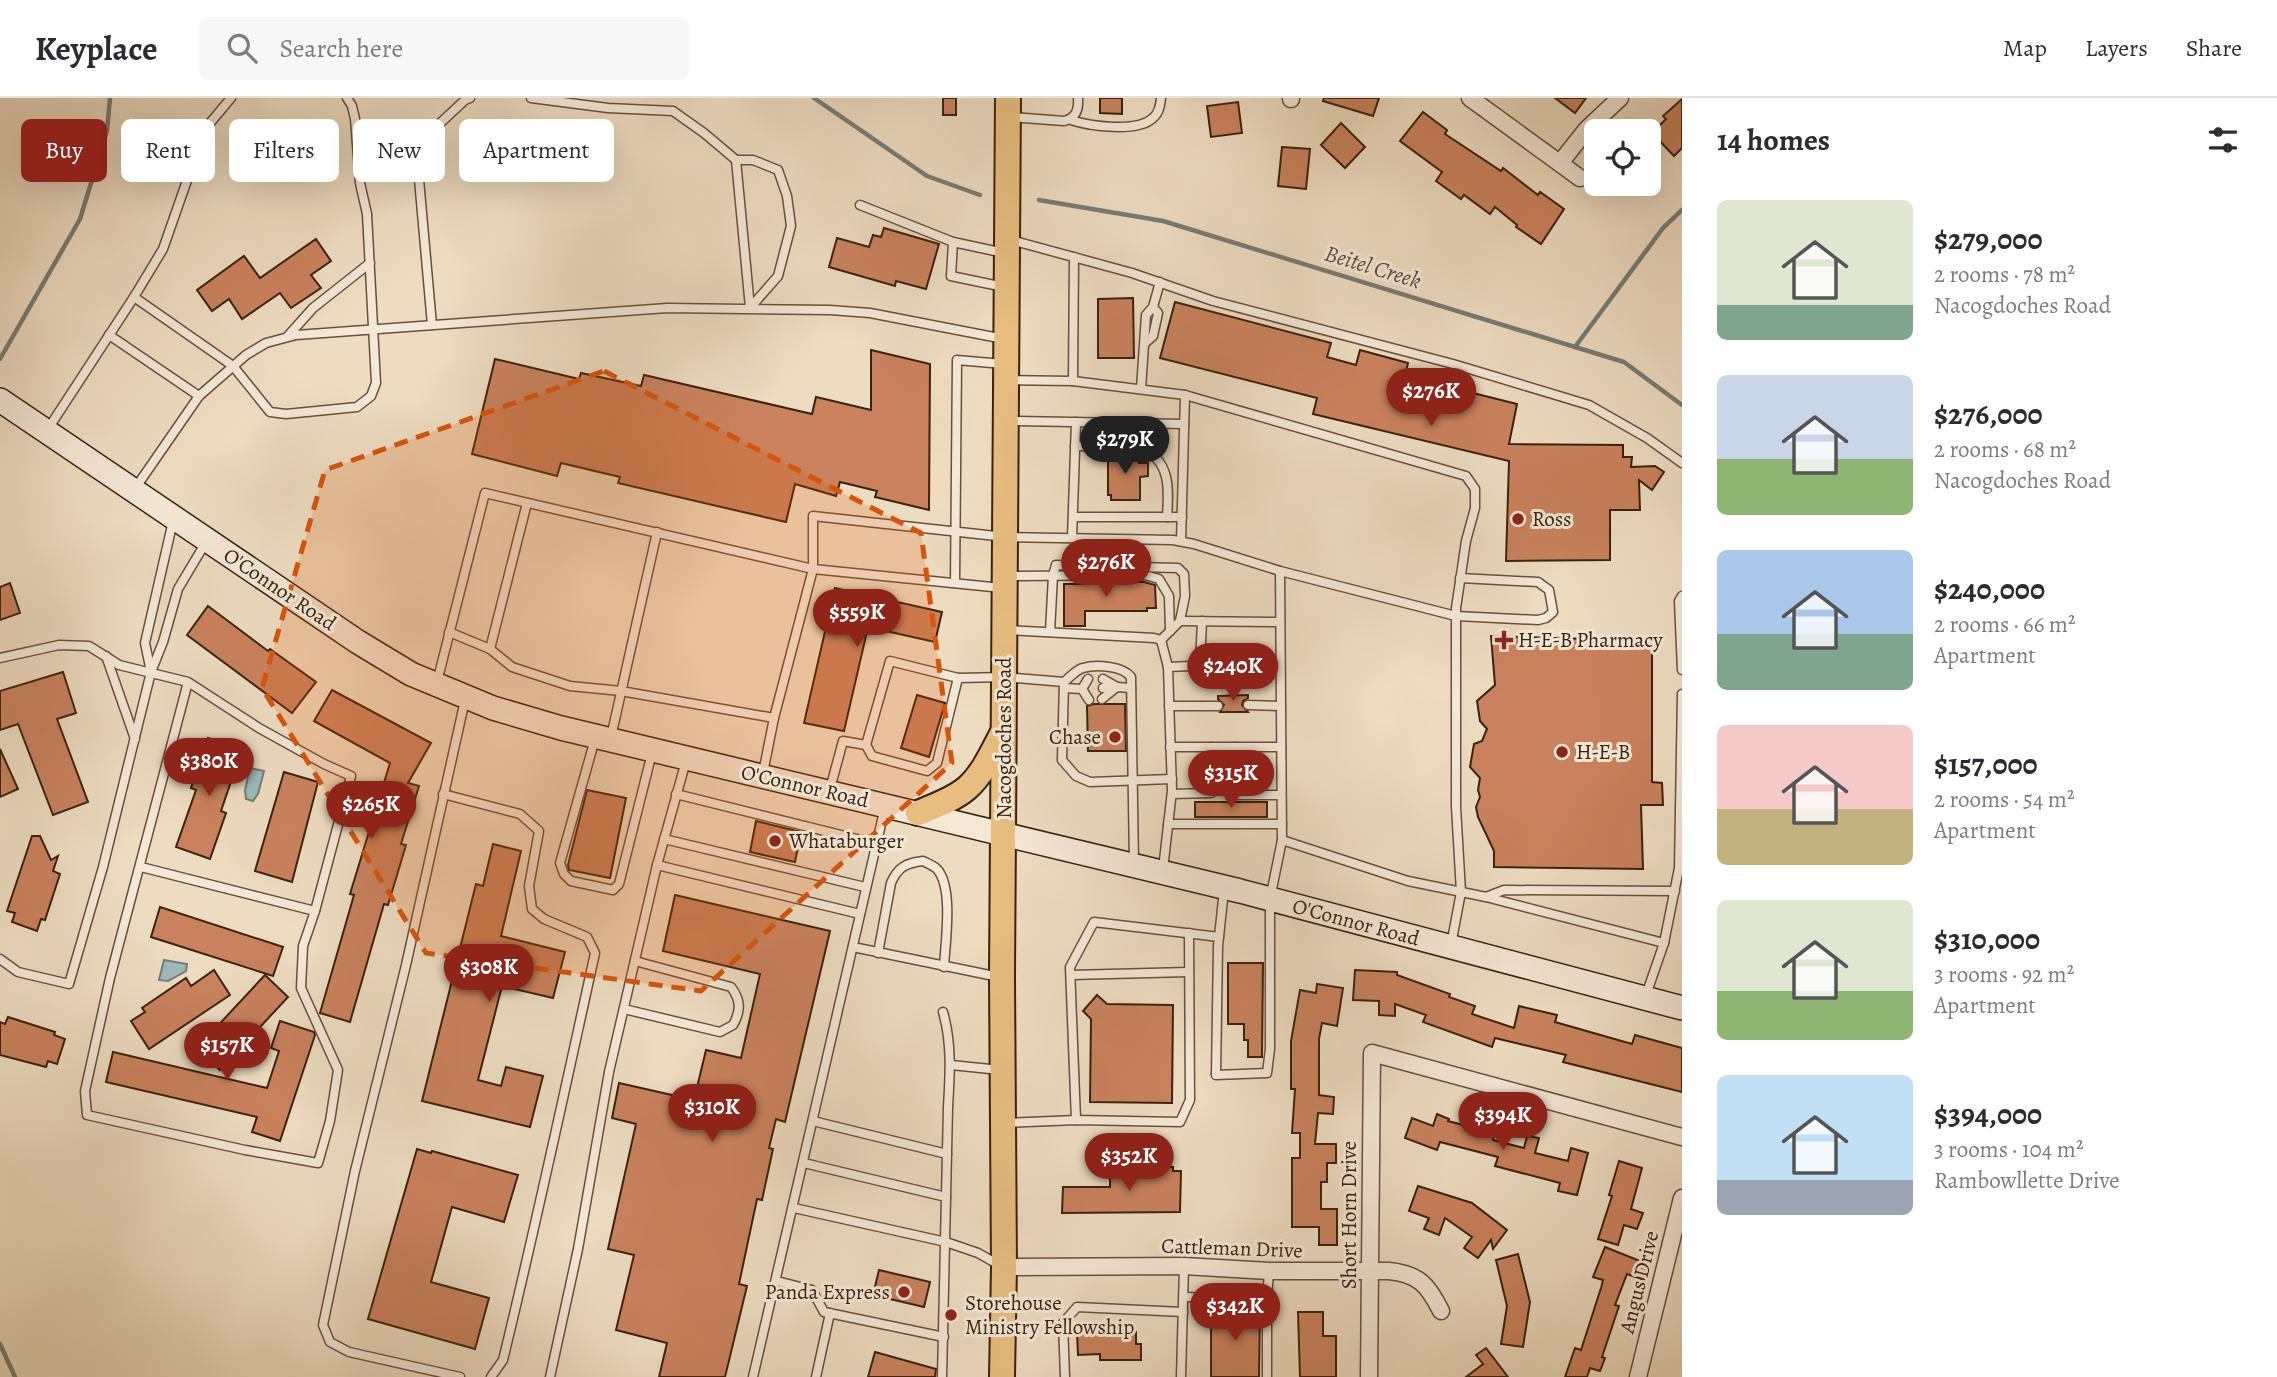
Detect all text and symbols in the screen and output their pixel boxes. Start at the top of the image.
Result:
search box [199,17,689,80]
text: Keyplace [35,26,157,71]
icon: search [223,29,261,67]
text: Search here [279,31,403,66]
text: Map [2003,32,2047,64]
text: Layers [2085,32,2148,64]
text: Share [2186,32,2242,64]
chip: Buy [21,119,107,182]
chip: Rent [121,119,215,182]
chip: Filters [229,119,339,182]
chip: New [353,119,445,182]
chip: Apartment [459,119,614,182]
map controls [1584,119,1661,196]
button: locate [1584,119,1661,196]
text: 14 homes [1717,120,1830,160]
icon: filters [2204,121,2242,159]
text: $279,000 [1934,219,2043,259]
icon: home [1773,228,1857,312]
water label: Beitel Creek [1321,238,1425,296]
text: 2 rooms · 78 m² [1934,259,2075,290]
text: Nacogdoches Road [1934,290,2111,321]
pin: $276K [1382,368,1480,428]
text: $276K [1402,375,1460,406]
text: $276,000 [1934,394,2043,434]
icon: home [1773,403,1857,487]
pin: $279K [1076,416,1174,476]
text: $279K [1096,423,1154,454]
text: 2 rooms · 68 m² [1934,434,2076,465]
text: Nacogdoches Road [1934,465,2111,496]
place label: Ross [1532,505,1572,533]
marker: Ross [1510,511,1526,527]
pin: $276K [1057,540,1155,599]
street label: O'Connor Road [218,541,342,637]
text: $276K [1077,546,1135,577]
text: $240,000 [1934,569,2045,609]
icon: home [1773,578,1857,662]
pin: $559K [808,589,906,649]
text: $559K [829,596,885,627]
text: 2 rooms · 66 m² [1934,609,2076,640]
place label: H-E-B Pharmacy [1518,626,1663,654]
marker: H-E-B Pharmacy [1496,632,1512,648]
text: Apartment [1934,640,2036,671]
pin: $240K [1184,644,1282,703]
text: $240K [1203,650,1263,681]
street label: Nacogdoches Road [990,656,1018,819]
place label: Chase [1049,723,1101,751]
marker: Chase [1107,729,1123,745]
pin: $380K [160,738,258,798]
place label: H-E-B [1576,738,1630,766]
marker: H-E-B [1554,744,1570,760]
text: $157,000 [1934,744,2038,784]
text: $380K [180,745,238,776]
pin: $315K [1182,750,1280,810]
icon: home [1773,753,1857,837]
text: $315K [1204,757,1258,788]
street label: O'Connor Road [738,758,872,814]
pin: $265K [322,782,420,841]
text: 2 rooms · 54 m² [1934,784,2075,815]
text: $265K [342,788,400,819]
text: Apartment [1934,815,2036,846]
place label: Whataburger [788,827,904,855]
marker: Whataburger [767,833,783,849]
street label: O'Connor Road [1290,892,1423,953]
text: $310,000 [1934,919,2040,959]
icon: home [1773,928,1857,1012]
pin: $308K [440,944,538,1004]
text: $308K [460,951,518,982]
text: 3 rooms · 92 m² [1934,959,2074,990]
text: Apartment [1934,990,2036,1021]
pin: $157K [178,1023,276,1082]
text: $157K [200,1029,254,1060]
pin: $310K [663,1084,761,1144]
text: $310K [684,1091,740,1122]
pin: $394K [1454,1093,1552,1152]
text: $394,000 [1934,1094,2042,1134]
text: $394K [1474,1099,1532,1130]
icon: home [1773,1103,1857,1187]
pin: $352K [1080,1134,1178,1193]
text: 3 rooms · 104 m² [1934,1134,2083,1165]
text: $352K [1101,1140,1157,1171]
street label: Short Horn Drive [1335,1141,1363,1289]
text: Rambowllette Drive [1934,1165,2120,1196]
street label: Angus Drive [1612,1228,1665,1337]
street label: Cattleman Drive [1161,1232,1303,1264]
place label: Panda Express [765,1278,890,1306]
marker: Panda Express [896,1284,912,1300]
pin: $342K [1186,1284,1284,1343]
place label: Storehouse Ministry Fellowship [965,1289,1134,1341]
text: $342K [1206,1290,1264,1321]
marker: Storehouse Ministry Fellowship [943,1307,959,1323]

